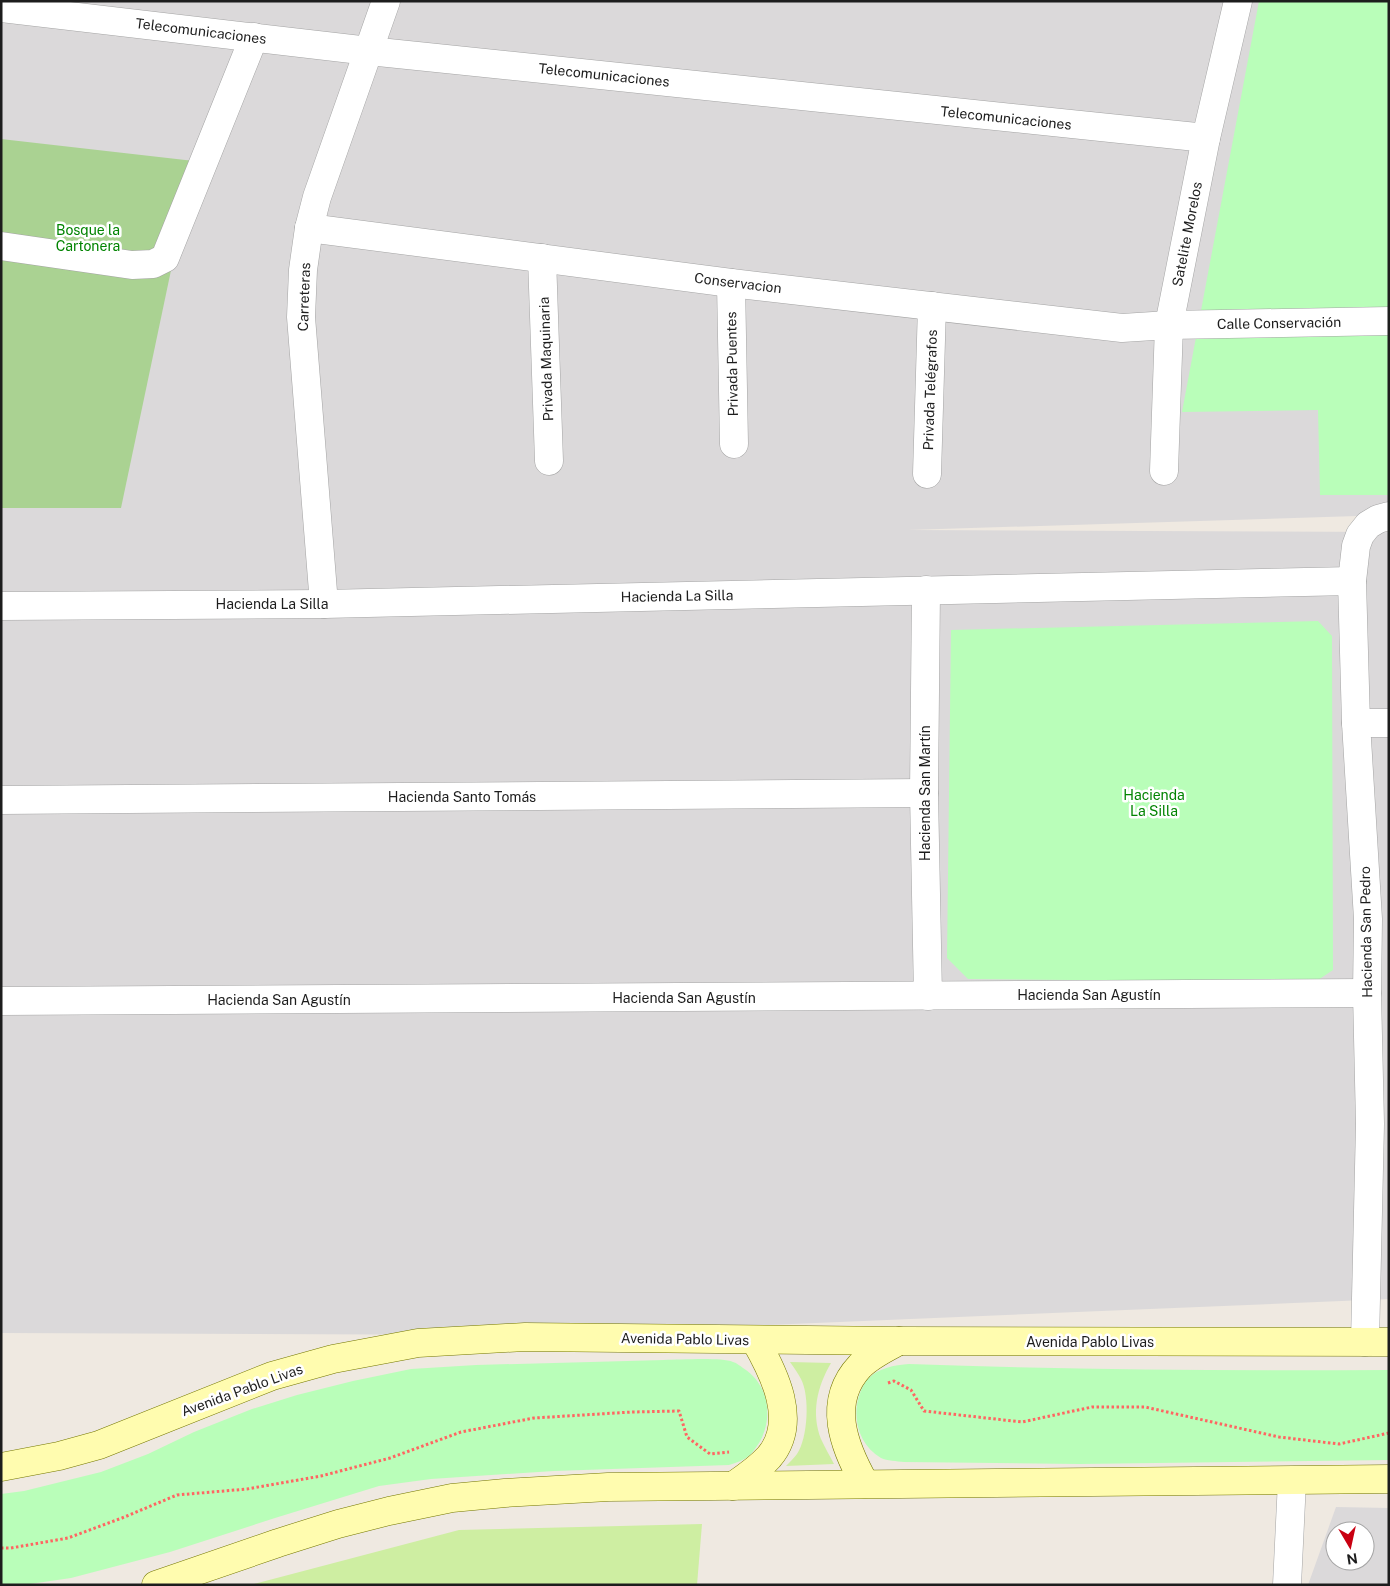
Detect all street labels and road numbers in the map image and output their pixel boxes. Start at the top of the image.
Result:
street label: Telecomunicaciones [135,15,267,47]
street label: Telecomunicaciones [538,60,670,90]
street label: Telecomunicaciones [940,103,1072,133]
street label: Satelite Morelos [1169,180,1205,288]
street label: Carreteras [295,262,313,332]
street label: Conservacion [693,270,783,296]
street label: Privada Maquinaria [536,296,556,422]
street label: Privada Puentes [723,311,741,417]
street label: Calle Conservación [1217,314,1341,332]
street label: Privada Telégrafos [920,329,940,451]
street label: Hacienda La Silla [620,587,734,605]
street label: Hacienda La Silla [216,596,328,612]
street label: Hacienda San Martín [917,725,933,861]
street label: Hacienda Santo Tomás [388,789,536,805]
street label: Hacienda San Pedro [1357,866,1375,998]
street label: Hacienda San Agustín [1017,987,1161,1003]
street label: Hacienda San Agustín [612,990,756,1006]
street label: Hacienda San Agustín [207,992,351,1008]
street label: Avenida Pablo Livas [621,1330,749,1348]
street label: Avenida Pablo Livas [1026,1334,1154,1350]
street label: Avenida Pablo Livas [179,1361,305,1419]

